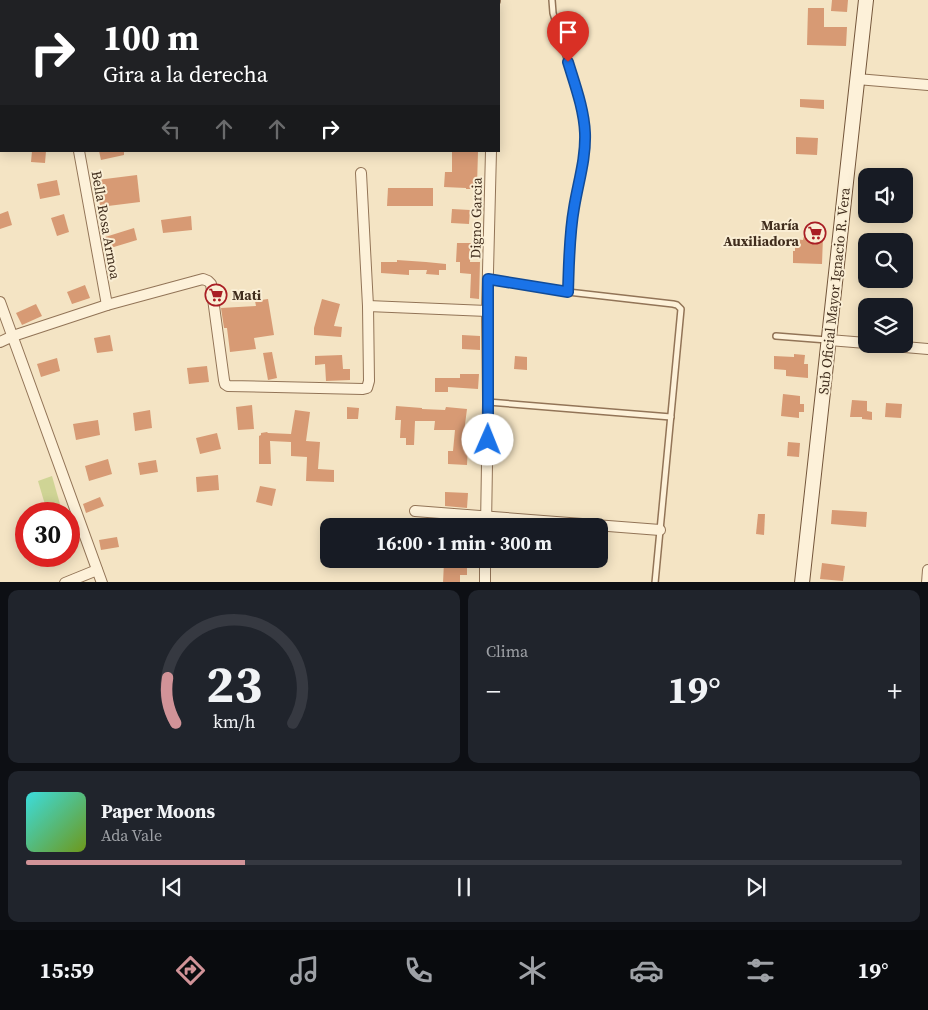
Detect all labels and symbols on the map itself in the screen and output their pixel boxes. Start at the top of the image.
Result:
pin [547,11,589,62]
street label: Bella Rosa Armoa [87,169,126,282]
street label: Digno Garcia [465,176,487,259]
street label: Sub Oficial Mayor Ignacio R. Vera [813,186,855,395]
place label: María Auxiliadora [723,215,800,251]
supermarket icon: María Auxiliadora [803,221,827,245]
supermarket icon: Mati [204,283,228,307]
place label: Mati [232,285,262,305]
position arrow [461,413,513,465]
speed limit sign: 30 [15,502,80,567]

